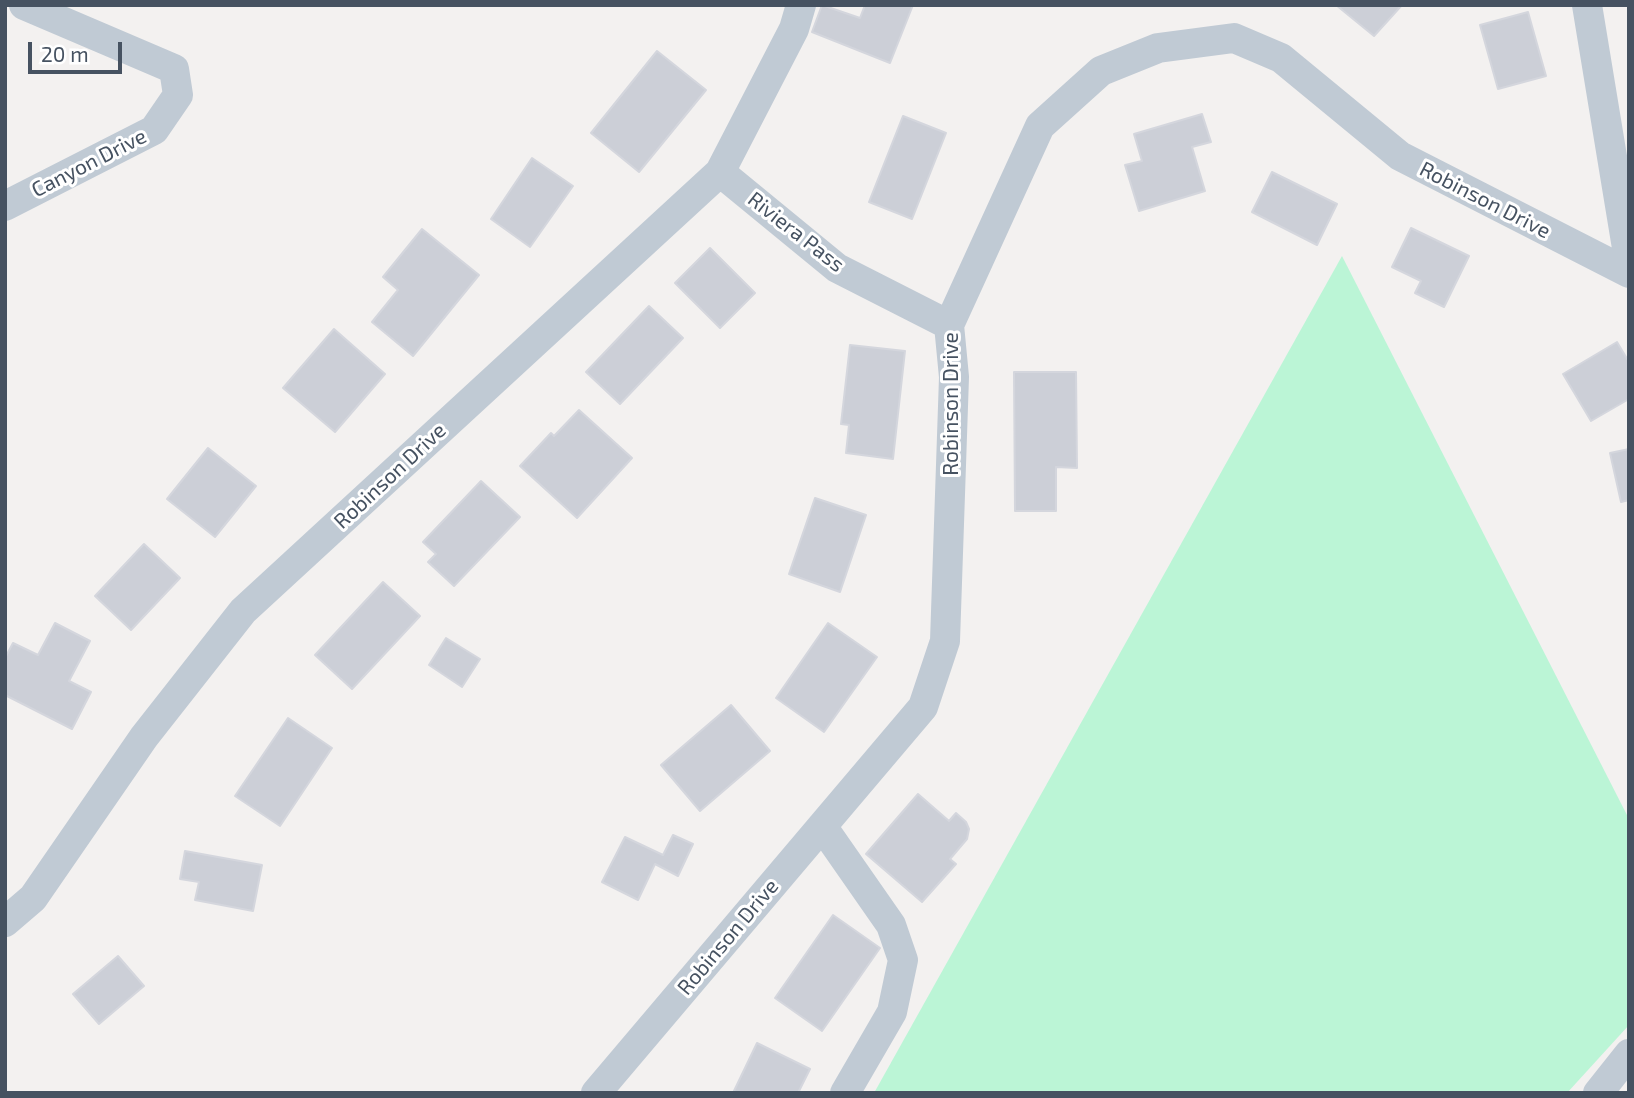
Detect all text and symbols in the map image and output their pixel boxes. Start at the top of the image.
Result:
scale bar [32,28,126,72]
text: 20 m [41,41,89,66]
street label: Canyon Drive [27,123,151,203]
street label: Robinson Drive [1415,156,1555,244]
street label: Riviera Pass [743,186,849,278]
street label: Robinson Drive [938,332,964,476]
street label: Robinson Drive [329,418,451,534]
street label: Robinson Drive [672,874,784,1000]

